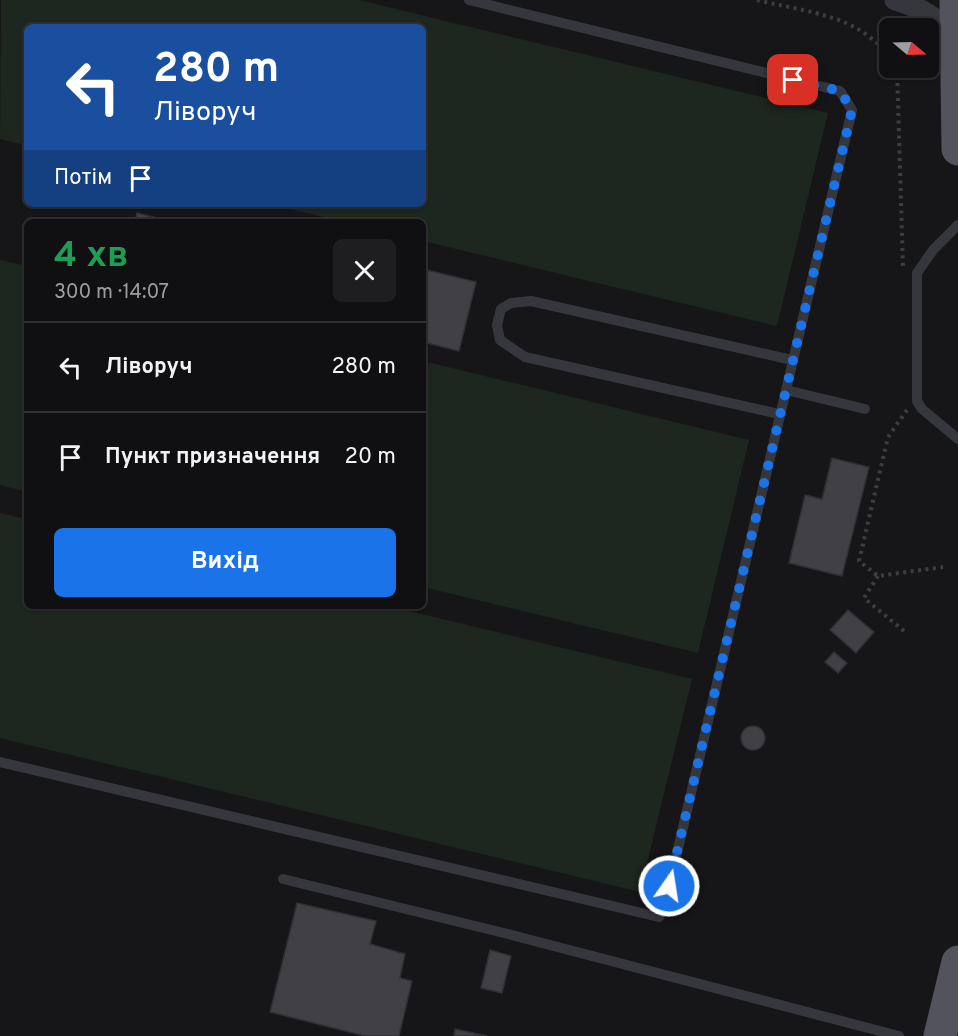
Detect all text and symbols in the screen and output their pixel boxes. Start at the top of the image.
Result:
north arrow [879,18,939,78]
map controls [879,18,939,78]
text: 280 m [153,44,279,97]
icon: left [54,48,132,126]
pin [767,54,818,105]
icon: arrive [776,63,809,96]
text: Ліворуч [153,96,257,130]
icon: arrive [124,162,157,195]
text: Потім [54,165,112,192]
text: 4 хв [54,234,128,280]
button: close [333,239,396,302]
text: 300 m · 14:07 [54,280,169,306]
icon: left [54,351,87,384]
text: Ліворуч [105,354,193,381]
text: 280 m [331,354,396,381]
icon: arrive [54,441,87,474]
text: Пункт призначення [105,444,320,471]
text: 20 m [345,444,396,471]
button: Вихід [54,528,396,597]
position arrow [637,854,701,918]

